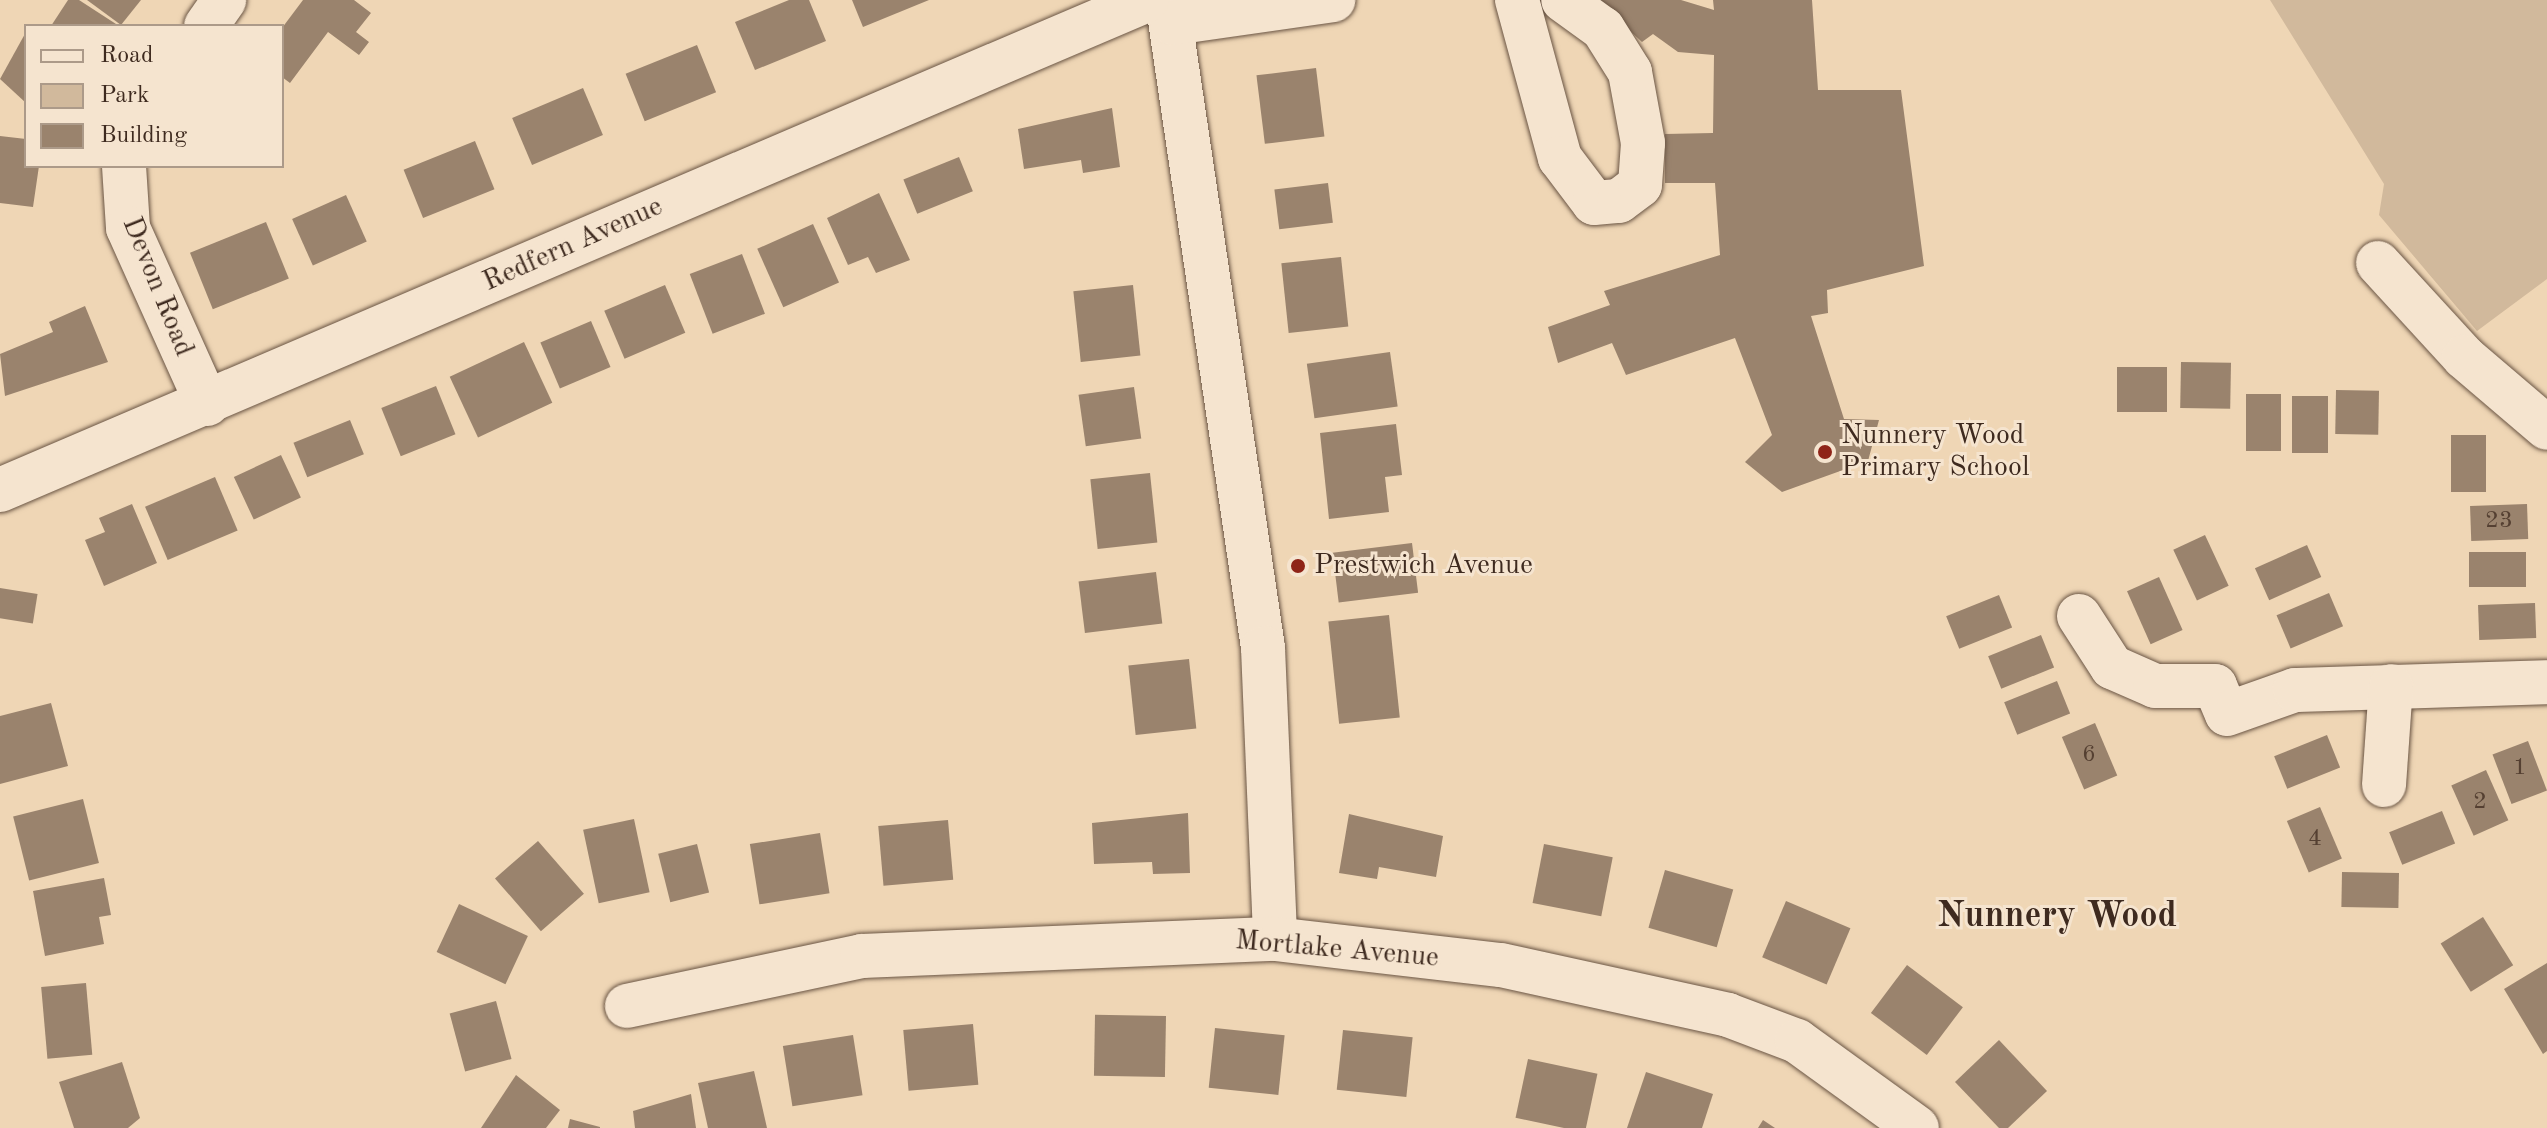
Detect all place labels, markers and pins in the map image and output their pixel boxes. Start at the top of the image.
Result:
place label: Nunnery Wood Primary School [1841,419,2029,485]
marker: Nunnery Wood Primary School [1816,443,1834,461]
place label: Prestwich Avenue [1314,549,1533,583]
marker: Prestwich Avenue [1289,557,1307,575]

